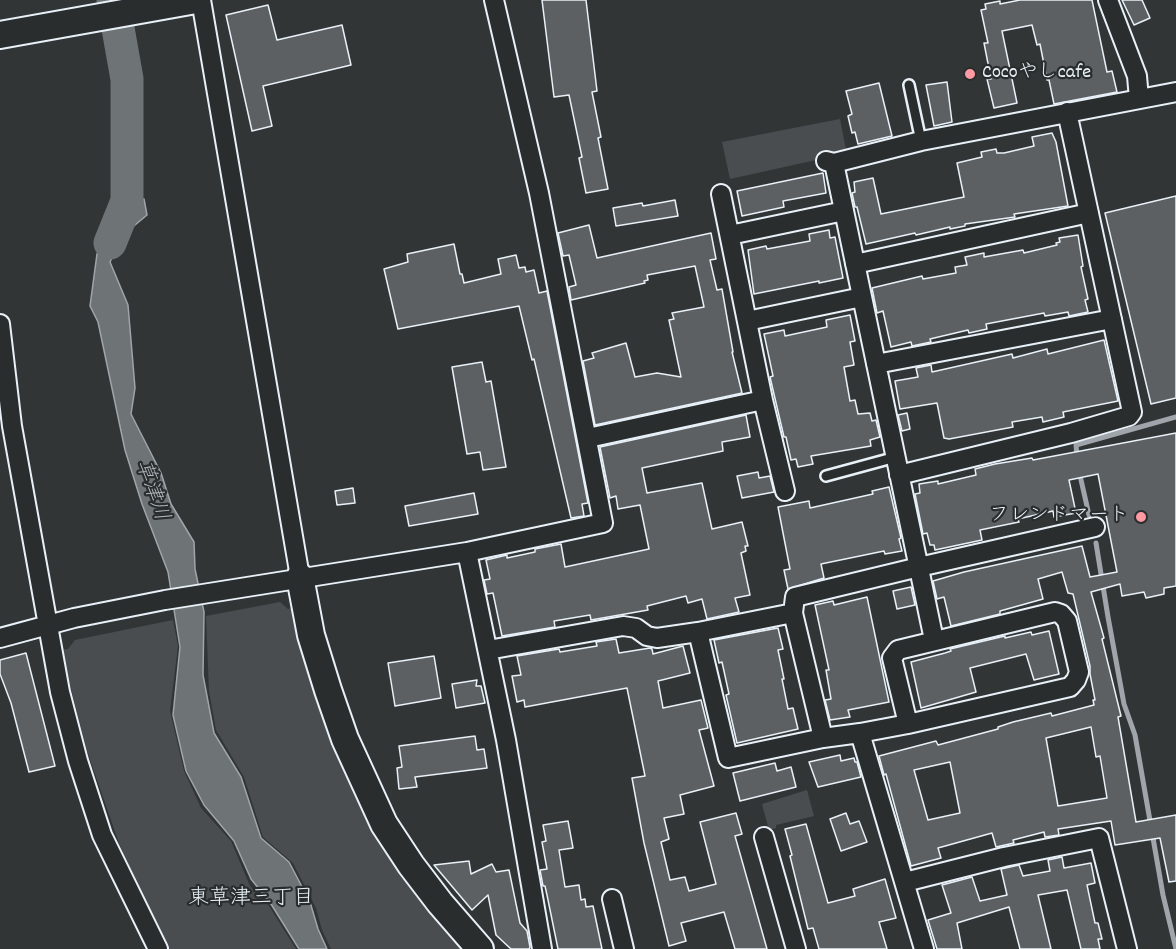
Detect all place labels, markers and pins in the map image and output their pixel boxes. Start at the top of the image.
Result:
place label: Cocoやしcafe [982,62,1091,86]
marker: Cocoやしcafe [963,67,977,81]
place label: フレンドマート [989,505,1129,529]
marker: フレンドマート [1134,510,1148,524]

